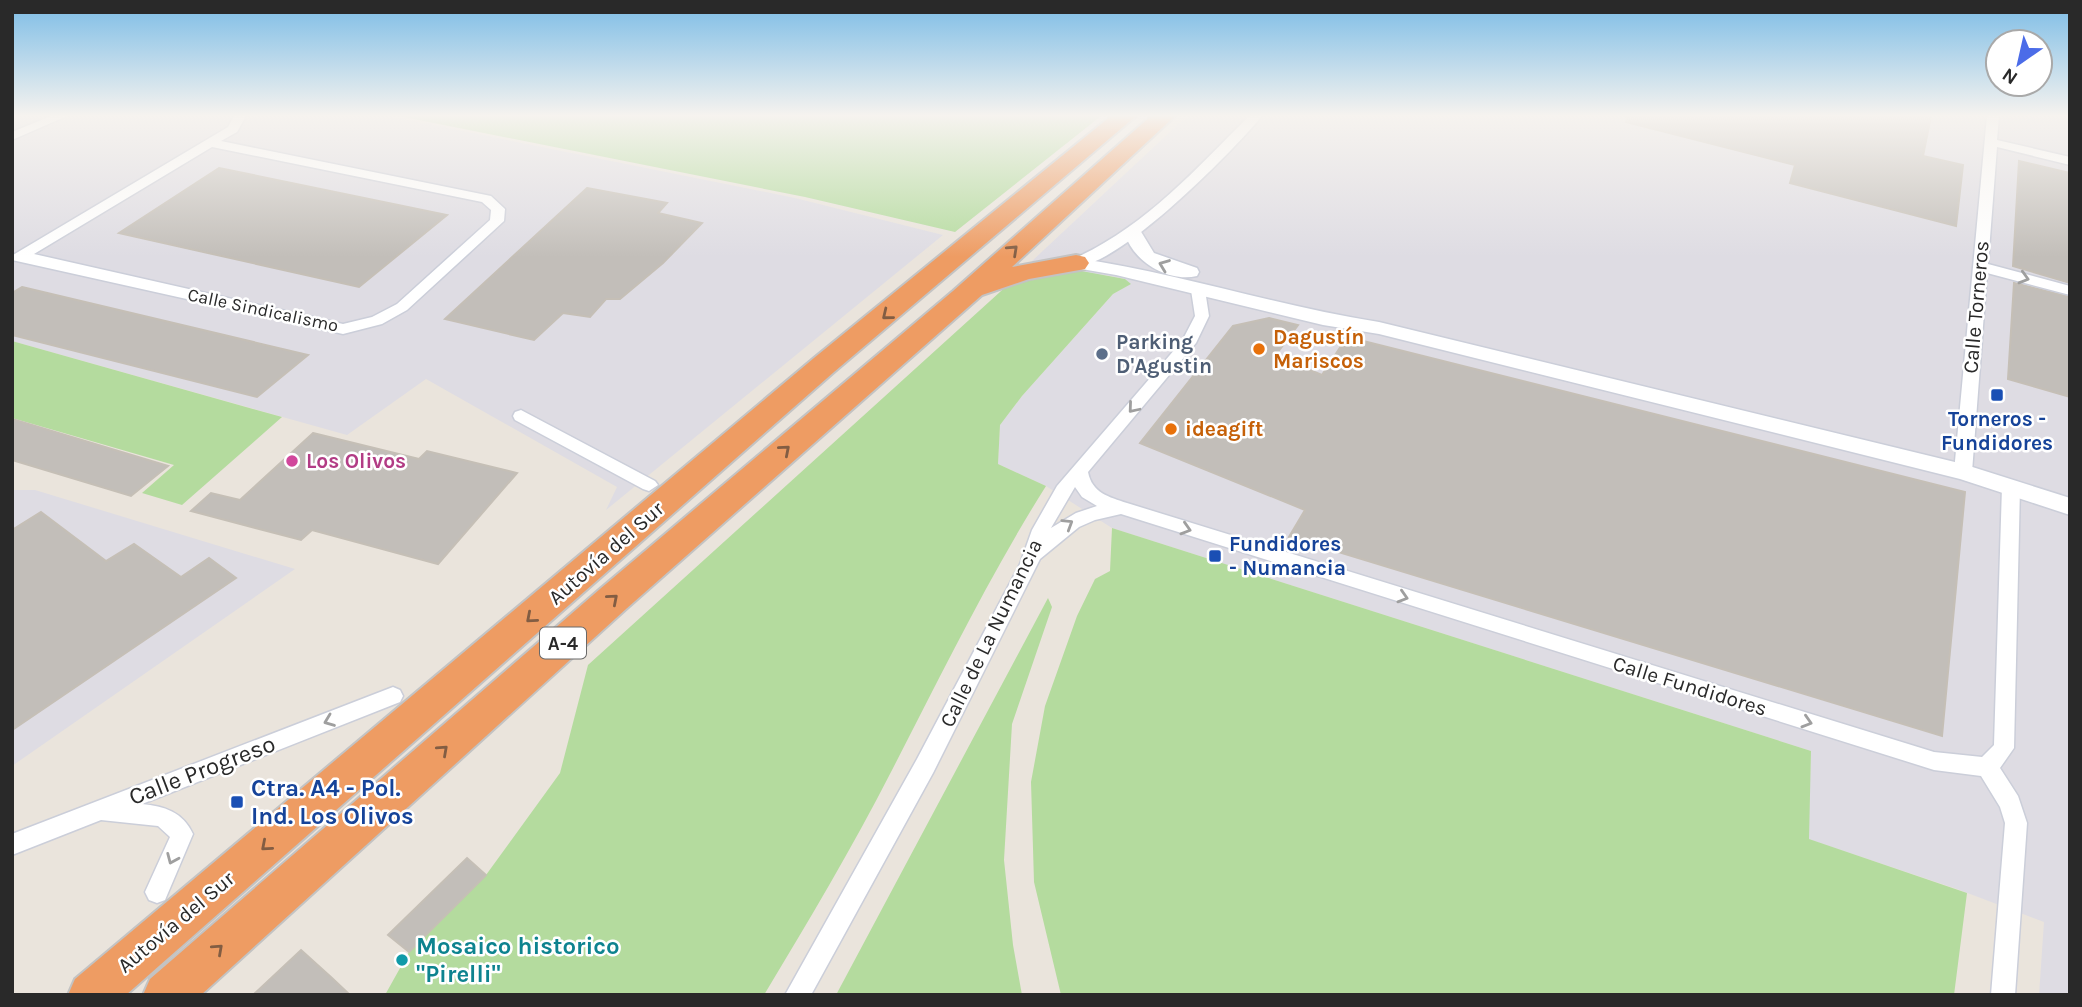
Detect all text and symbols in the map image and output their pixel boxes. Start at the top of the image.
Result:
north arrow [1984,28,2054,98]
text: N [1998,63,2022,89]
street label: Calle Torneros [1958,239,1994,375]
one-way arrow [1005,246,1018,259]
one-way arrow [1159,259,1171,273]
one-way arrow [2018,270,2030,285]
street label: Calle Sindicalismo [186,283,340,337]
one-way arrow [882,307,895,319]
place label: Dagustín Mariscos [1273,325,1364,373]
place label: Parking D'Agustin [1116,330,1212,378]
marker: Dagustín Mariscos [1251,341,1267,357]
marker: Parking D'Agustin [1094,346,1110,362]
marker: Torneros - Fundidores [1989,387,2005,403]
one-way arrow [1129,399,1141,412]
place label: Torneros - Fundidores [1941,407,2053,455]
place label: ideagift [1185,417,1263,441]
marker: ideagift [1163,421,1179,437]
one-way arrow [777,446,790,458]
place label: Los Olivos [306,449,406,473]
marker: Los Olivos [284,453,300,469]
street label: Autovía del Sur [544,496,669,609]
one-way arrow [1060,519,1073,532]
one-way arrow [1180,520,1192,535]
place label: Fundidores - Numancia [1229,532,1346,580]
street label: Calle de La Numancia [935,535,1047,731]
marker: Fundidores - Numancia [1207,548,1223,564]
one-way arrow [1397,588,1409,603]
one-way arrow [605,595,618,607]
one-way arrow [526,610,539,622]
road number: A-4 [540,628,586,658]
street label: Calle Fundidores [1610,651,1770,721]
one-way arrow [324,712,336,726]
one-way arrow [1801,714,1813,728]
street label: Calle Progreso [125,729,279,811]
one-way arrow [435,746,448,758]
place label: Ctra. A4 - Pol. Ind. Los Olivos [251,774,414,830]
marker: Ctra. A4 - Pol. Ind. Los Olivos [229,794,245,810]
one-way arrow [261,838,274,850]
one-way arrow [166,852,180,864]
street label: Autovía del Sur [113,866,239,978]
place label: Mosaico historico "Pirelli" [416,932,620,988]
one-way arrow [209,945,222,958]
marker: Mosaico historico "Pirelli" [394,952,410,968]

